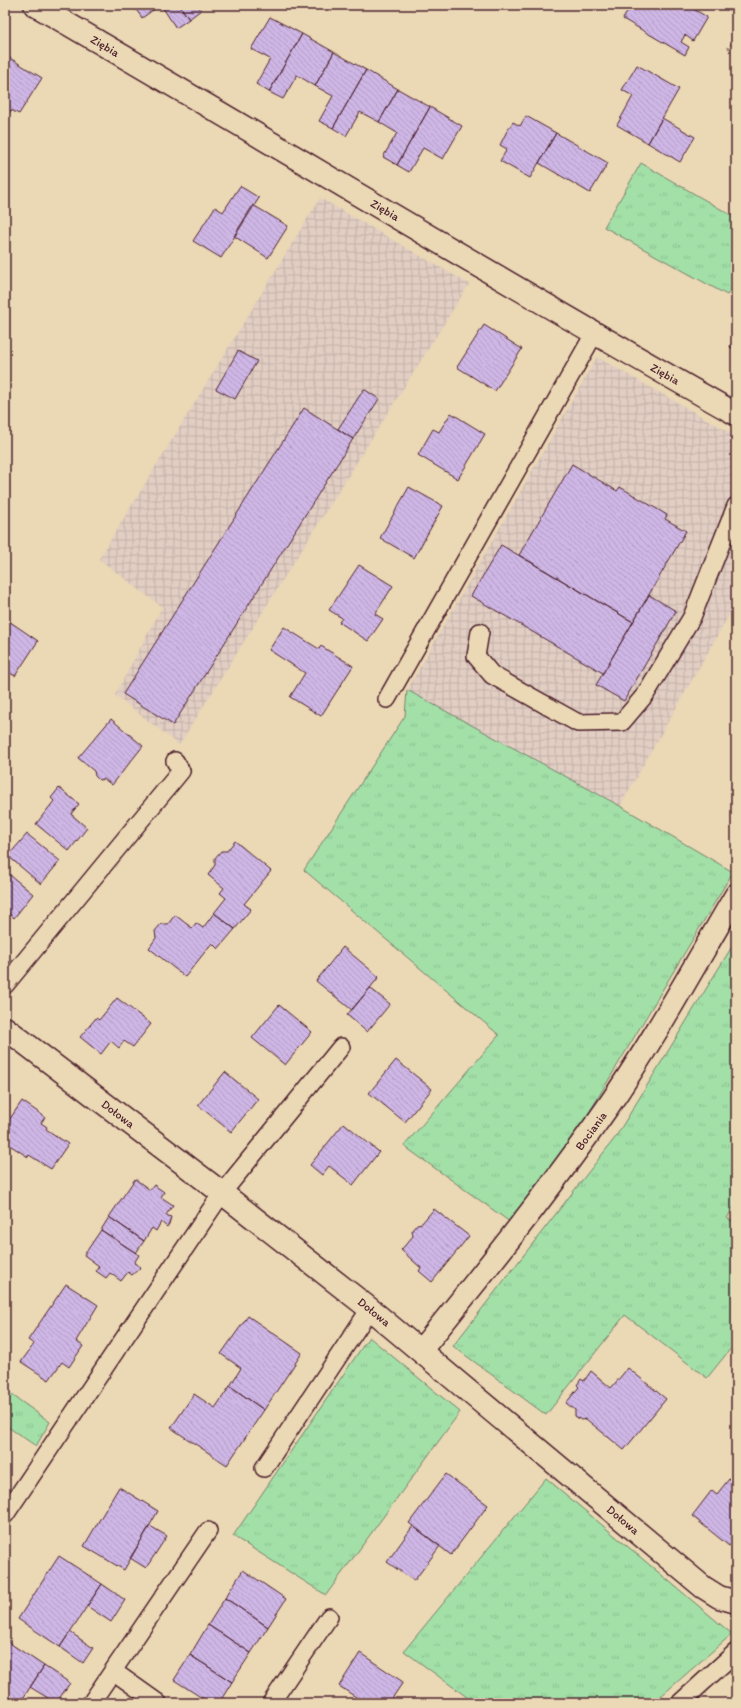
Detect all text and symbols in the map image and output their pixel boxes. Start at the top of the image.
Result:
street label: Ziębia [88,32,123,60]
street label: Ziębia [368,196,403,224]
street label: Ziębia [648,360,683,388]
street label: Dołowa [99,1097,138,1131]
street label: Bociania [572,1109,610,1153]
street label: Dołowa [355,1295,394,1330]
street label: Dołowa [604,1502,643,1538]

